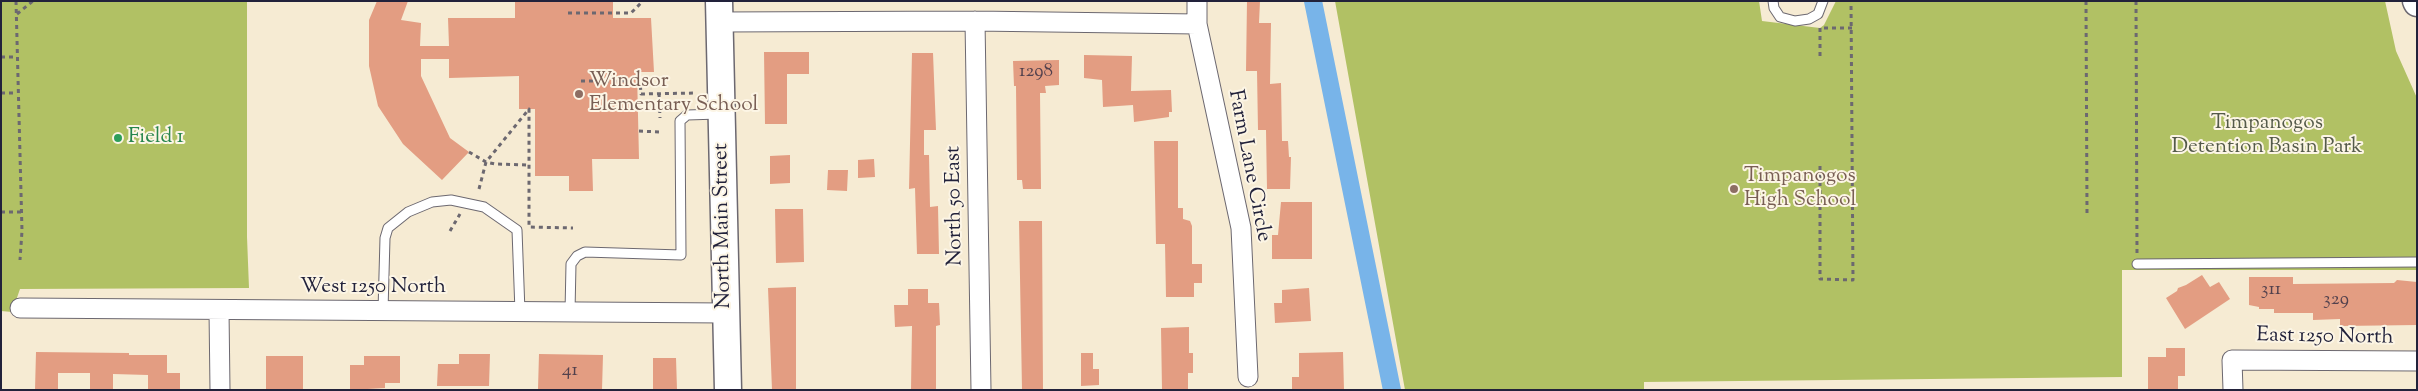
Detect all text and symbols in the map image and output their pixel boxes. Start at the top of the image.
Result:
house number: 1298 [1019,62,1053,84]
place label: Windsor Elementary School [589,69,758,119]
marker: Windsor Elementary School [573,88,585,100]
street label: Farm Lane Circle [1221,88,1275,244]
park label: Timpanogos Detention Basin Park [2171,111,2363,161]
place label: Field 1 [128,125,184,151]
marker: Field 1 [112,132,124,144]
street label: North Main Street [710,143,738,309]
street label: North 50 East [942,146,970,266]
place label: Timpanogos High School [1744,164,1856,214]
marker: Timpanogos High School [1728,183,1740,195]
street label: West 1250 North [300,275,446,301]
house number: 311 [2261,280,2281,302]
house number: 329 [2323,290,2349,312]
street label: East 1250 North [2256,324,2394,352]
house number: 41 [562,361,578,383]

